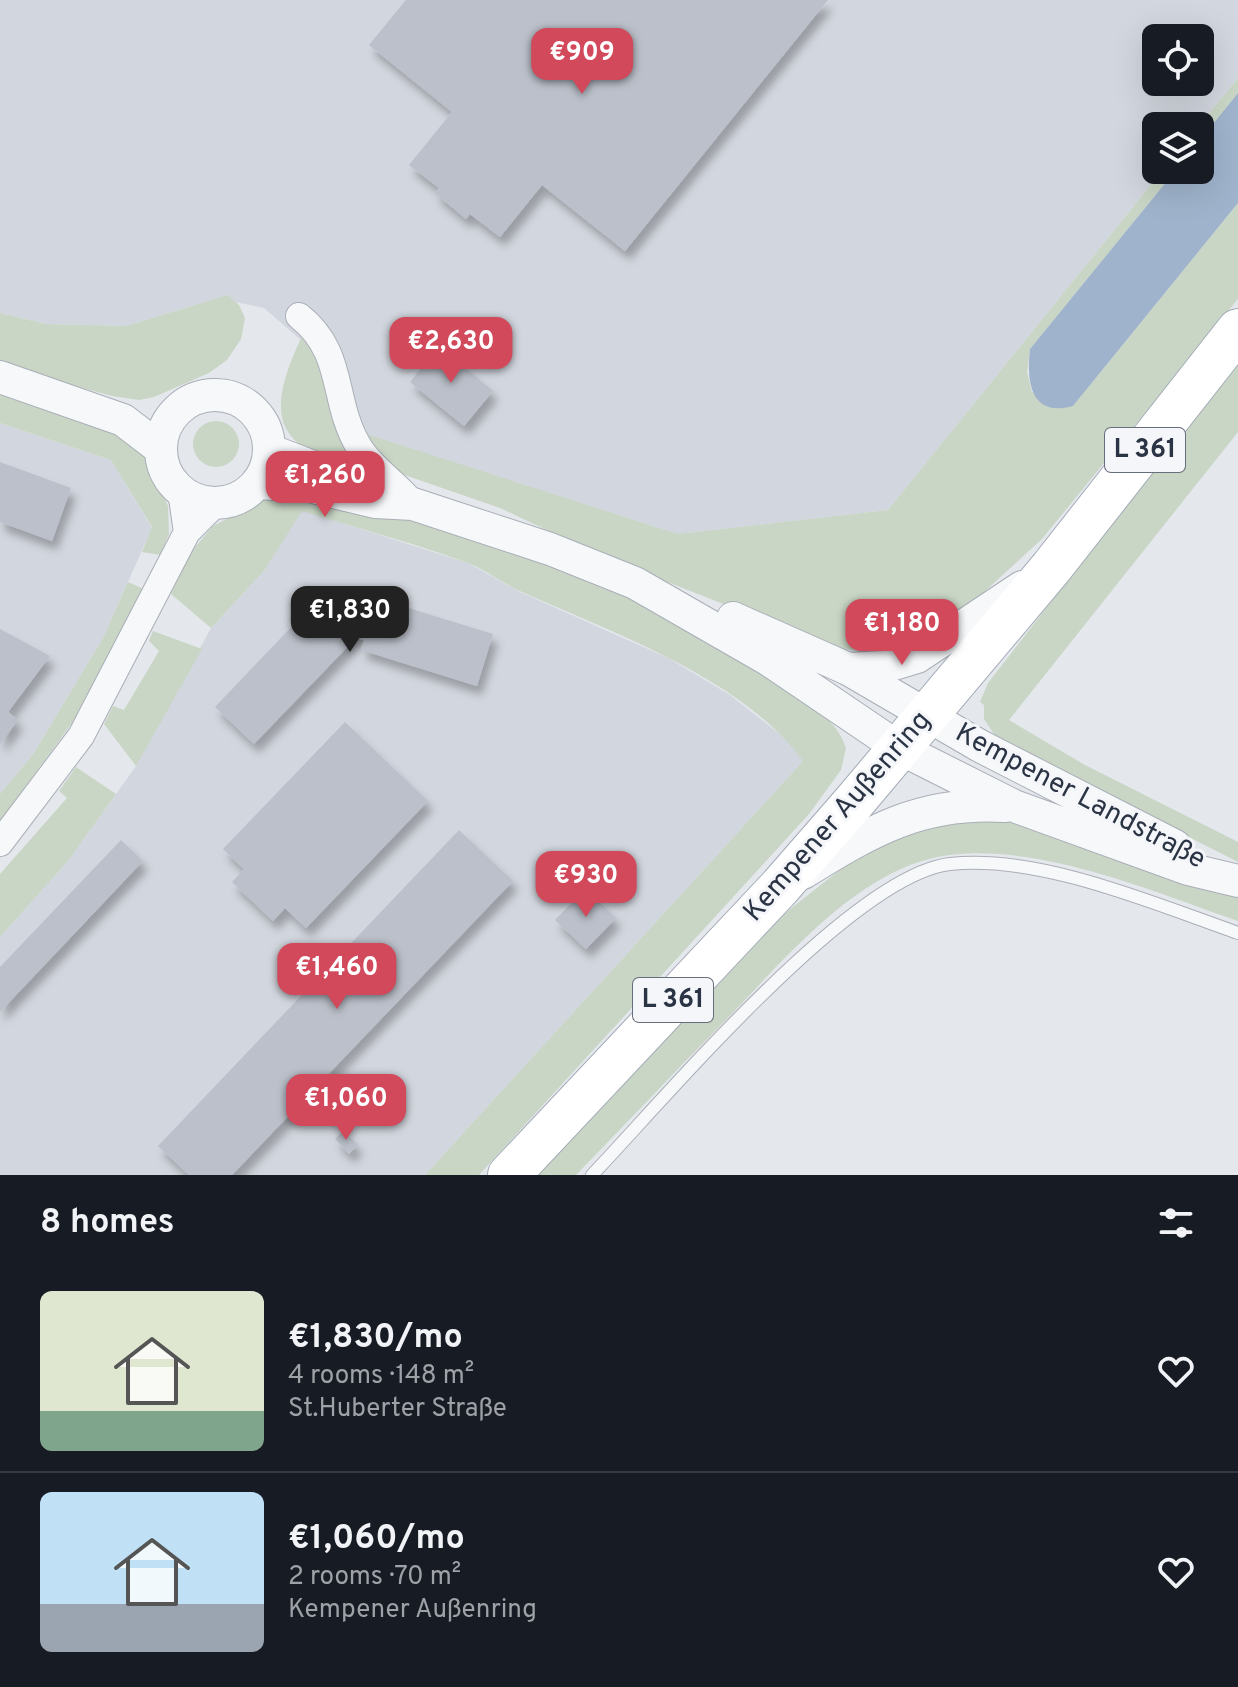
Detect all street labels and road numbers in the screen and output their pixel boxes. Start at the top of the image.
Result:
road number: L 361 [1105,428,1185,472]
street label: Kempener Außenring [736,704,940,930]
street label: Kempener Landstraße [949,716,1211,878]
road number: L 361 [633,978,713,1022]

